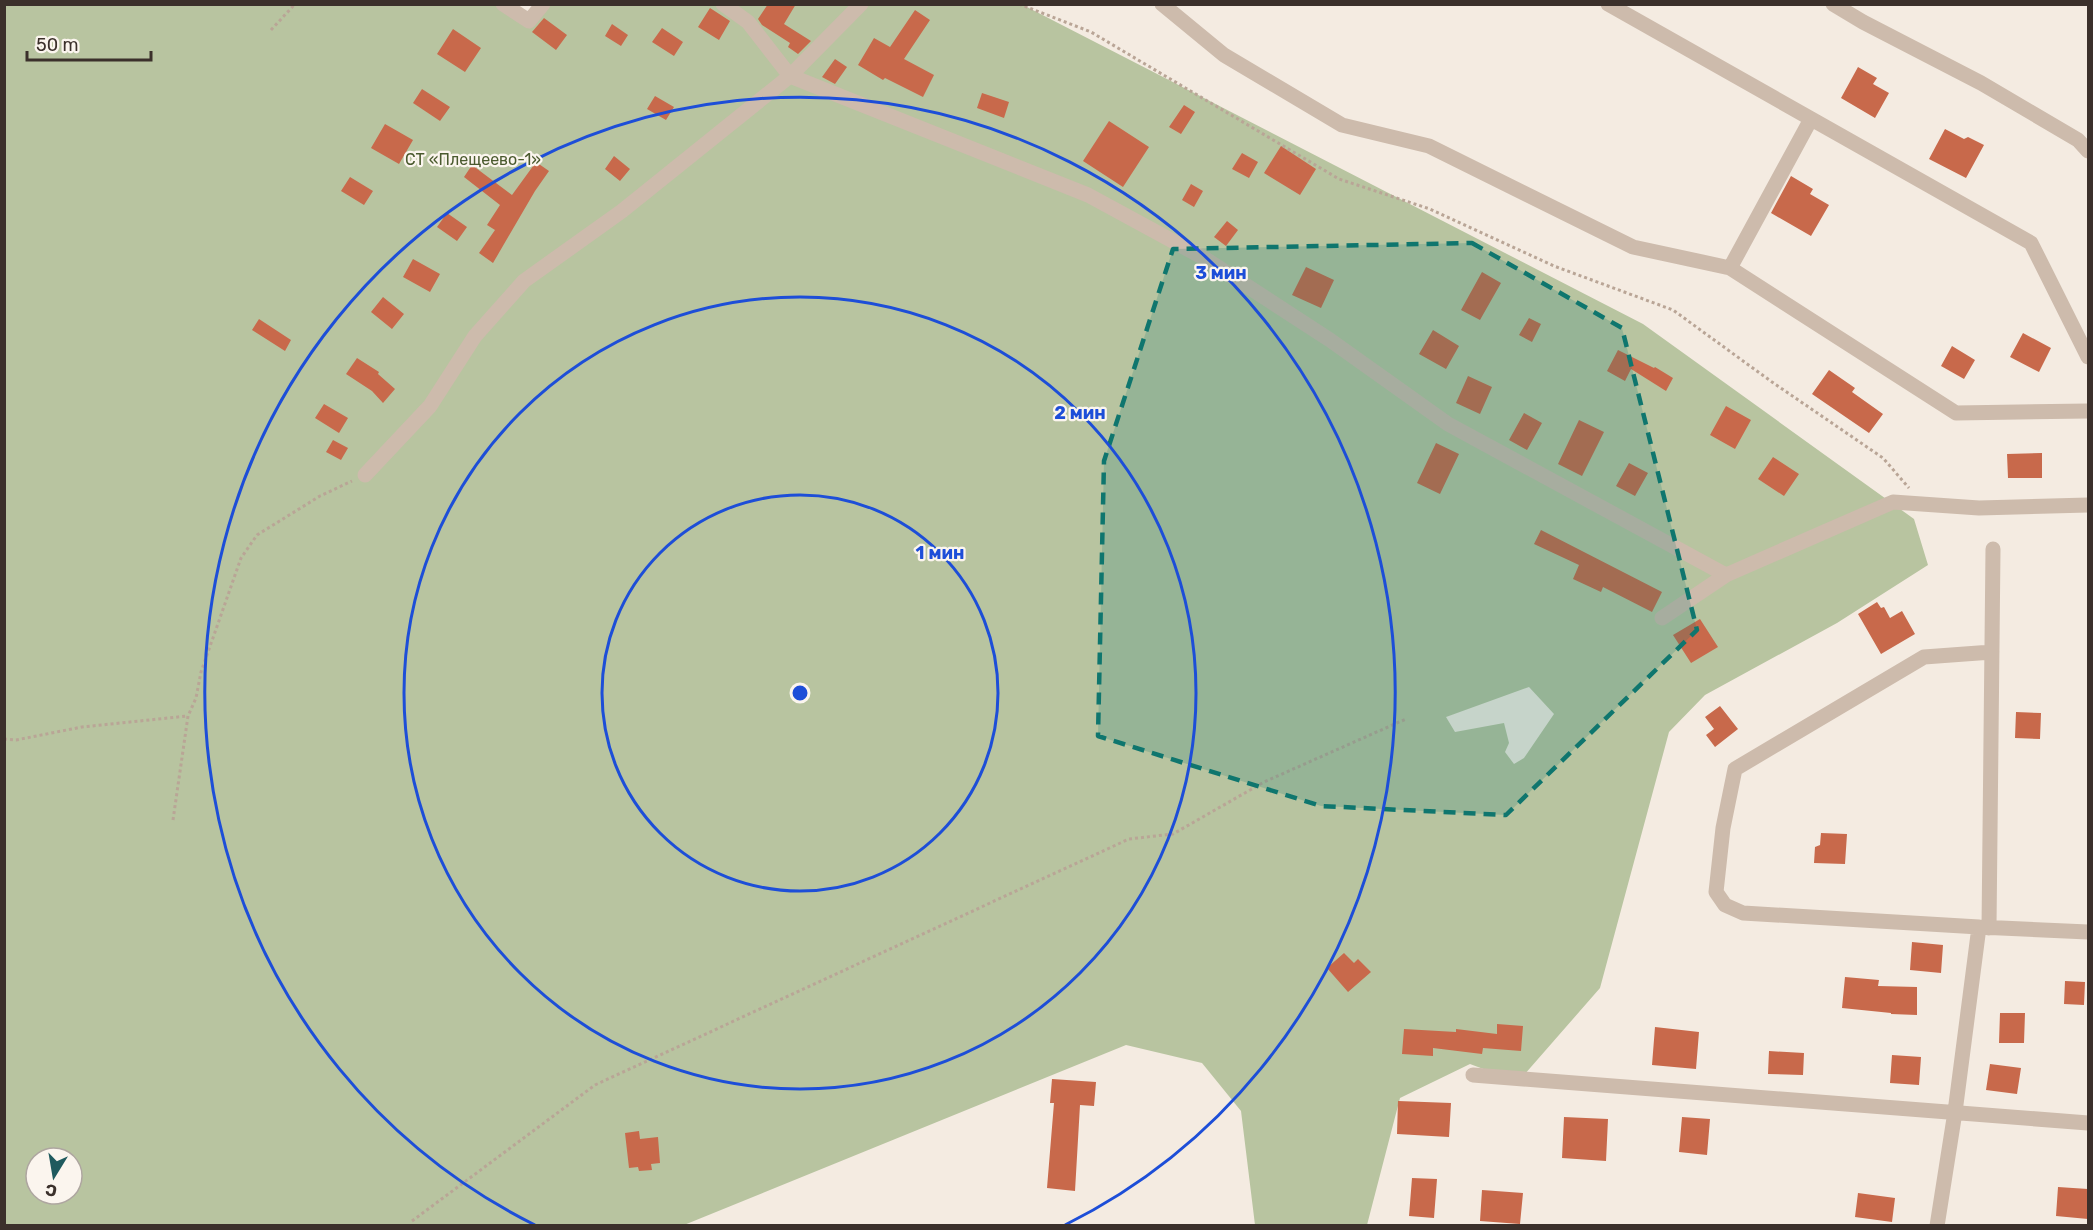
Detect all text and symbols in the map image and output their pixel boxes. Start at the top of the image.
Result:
scale bar [27,24,152,62]
text: 50 m [36,34,79,56]
park label: СТ «Плещеево-1» [405,150,541,169]
text: 3 мин [1195,262,1247,284]
text: 2 мин [1054,402,1106,424]
text: 1 мин [916,542,964,564]
centre of rings [790,683,810,703]
north arrow [24,1146,84,1206]
text: С [44,1180,59,1201]

